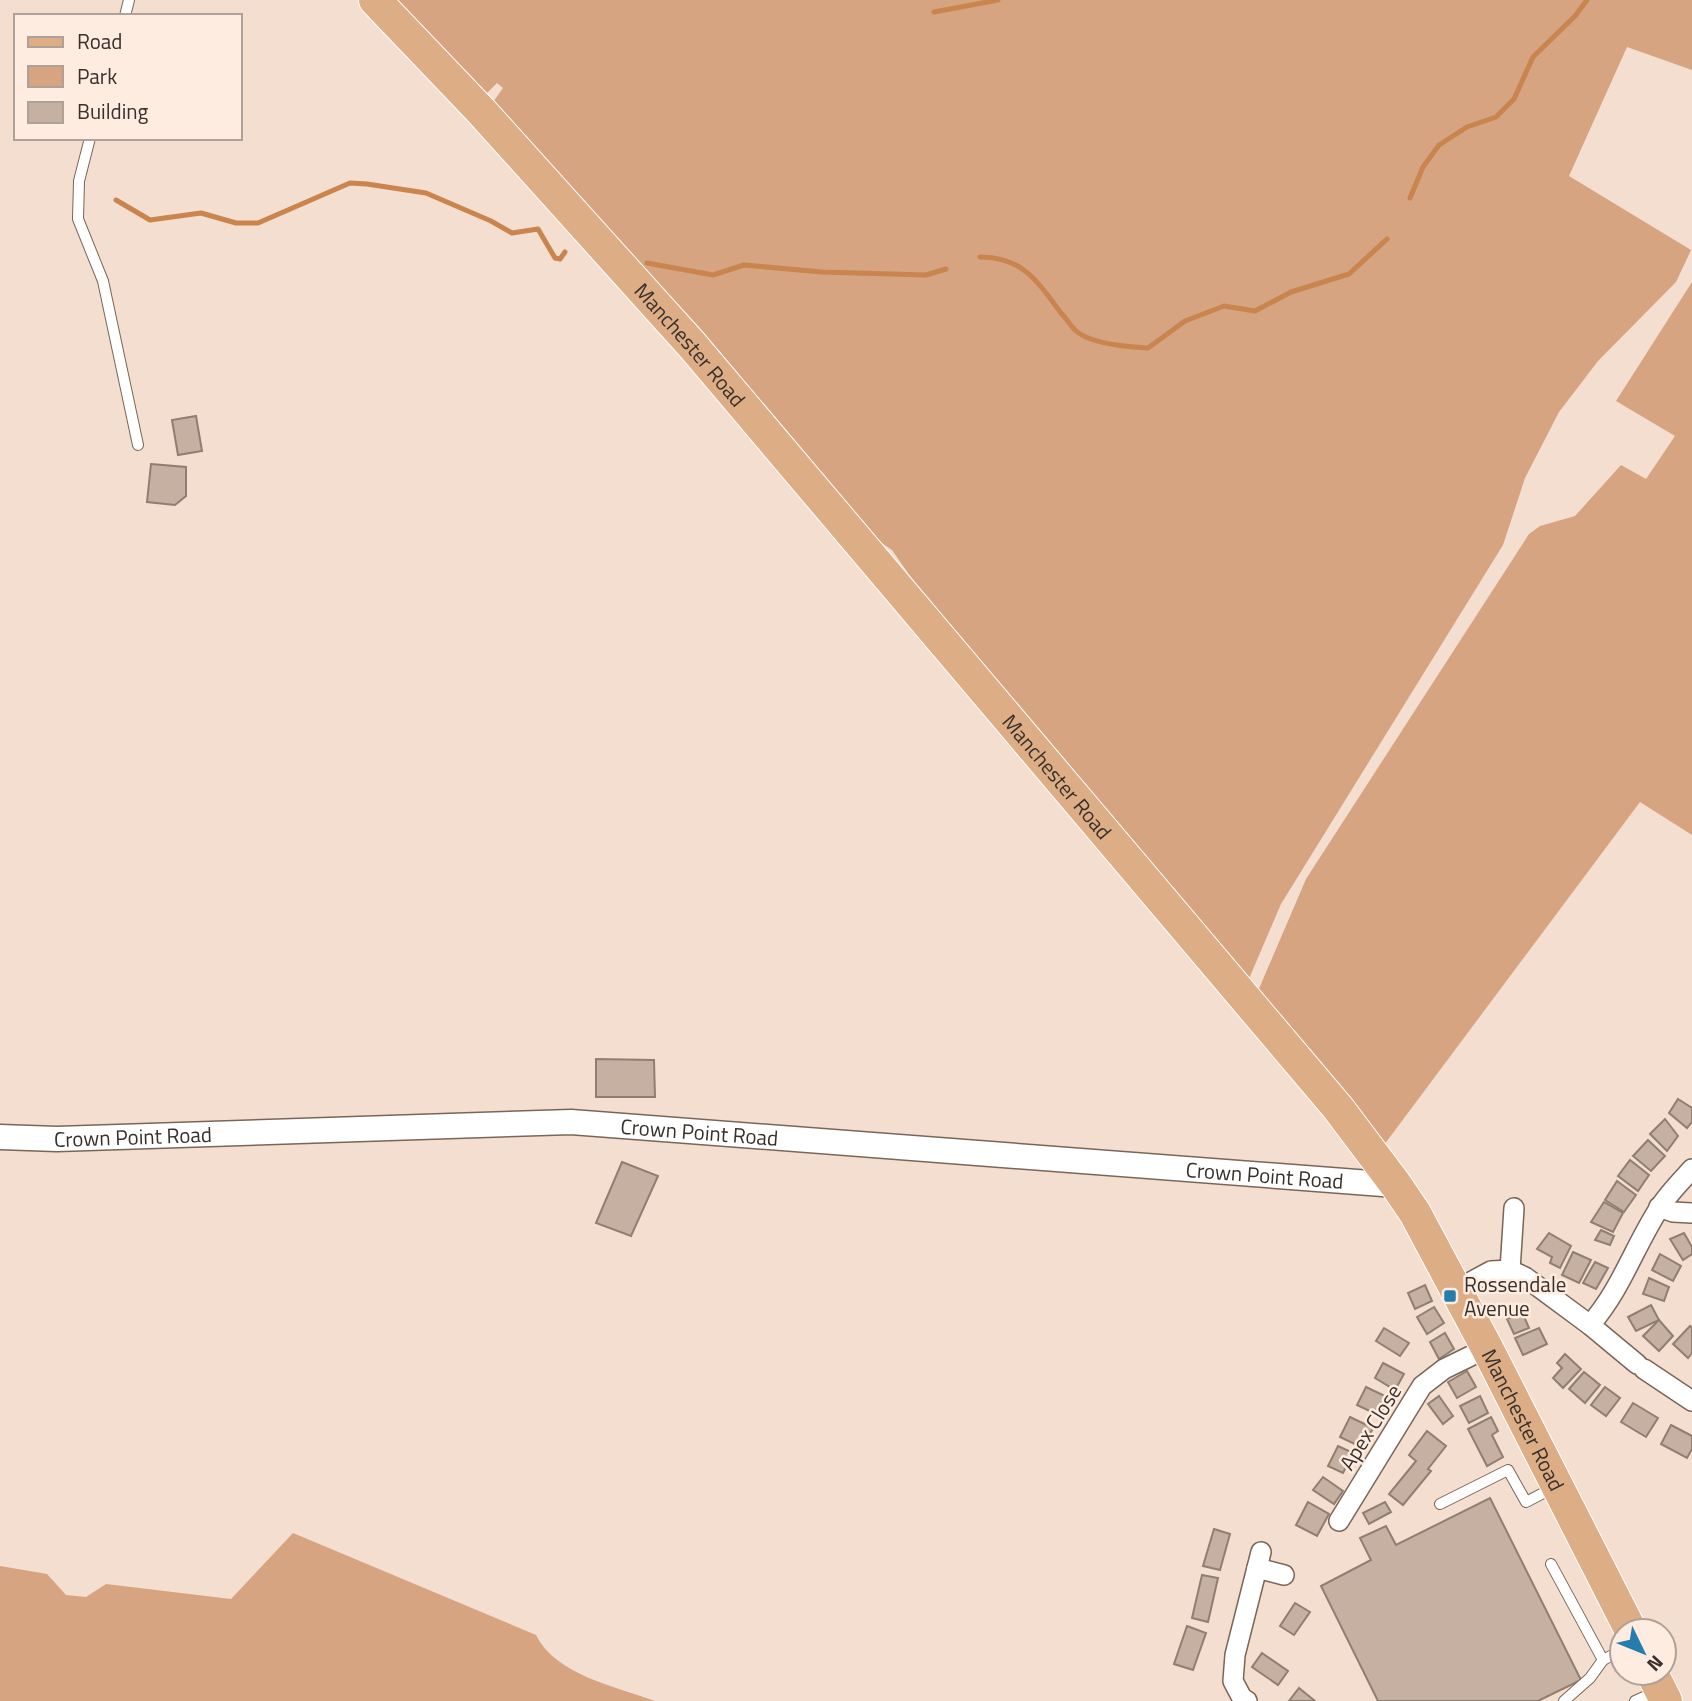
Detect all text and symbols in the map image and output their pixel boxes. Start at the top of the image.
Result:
legend [14,14,242,140]
text: Road [77,25,122,57]
text: Park [77,60,117,92]
text: Building [77,95,149,127]
street label: Manchester Road [627,275,753,414]
street label: Manchester Road [995,707,1120,846]
street label: Crown Point Road [619,1110,779,1154]
street label: Crown Point Road [53,1118,212,1155]
street label: Crown Point Road [1185,1153,1345,1197]
place label: Rossendale Avenue [1464,1268,1566,1324]
marker: Rossendale Avenue [1442,1288,1458,1304]
street label: Manchester Road [1474,1343,1573,1496]
street label: Apex Close [1331,1378,1409,1476]
north arrow [1608,1617,1678,1687]
text: N [1641,1649,1671,1679]

